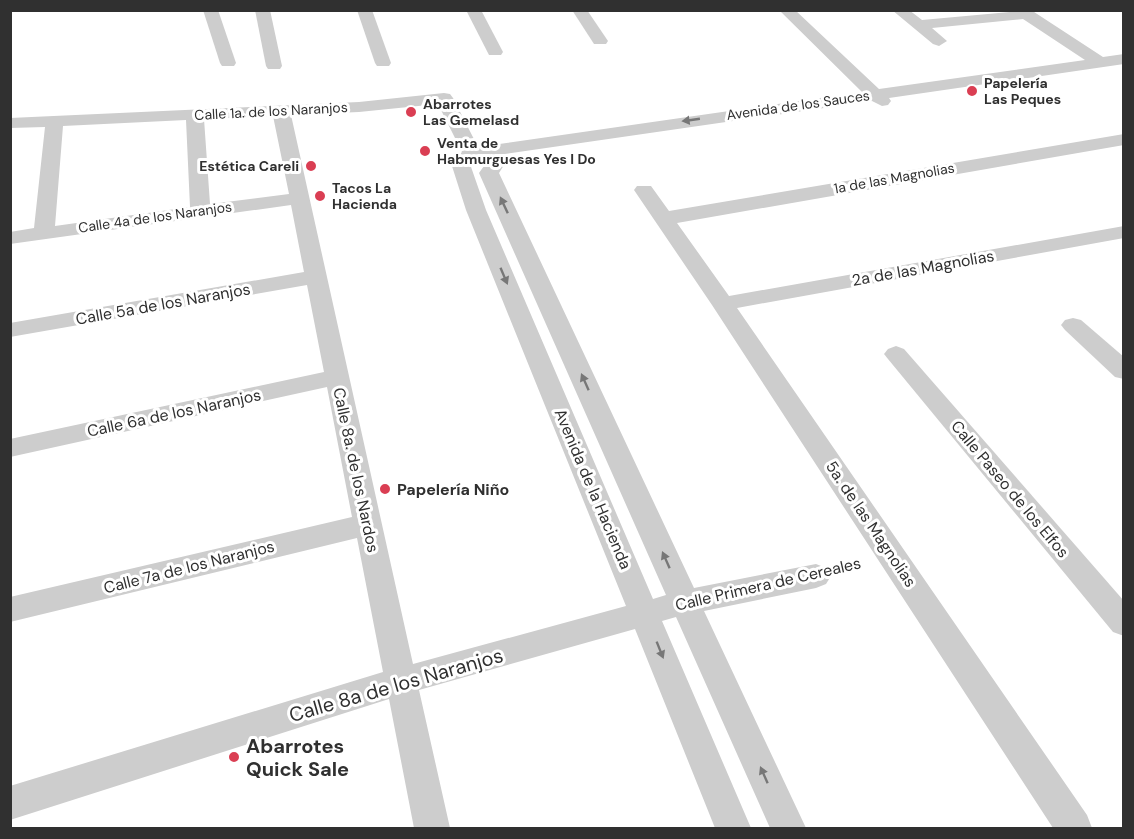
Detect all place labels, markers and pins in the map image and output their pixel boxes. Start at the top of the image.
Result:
place label: Papelería Las Peques [984,74,1061,108]
marker: Papelería Las Peques [965,84,979,98]
place label: Abarrotes Las Gemelasd [423,95,519,129]
marker: Abarrotes Las Gemelasd [404,105,418,119]
place label: Venta de Habmurguesas Yes I Do [437,134,596,168]
marker: Venta de Habmurguesas Yes I Do [418,144,432,158]
place label: Estética Careli [199,157,299,175]
marker: Estética Careli [304,159,318,173]
place label: Tacos La Hacienda [332,179,397,213]
marker: Tacos La Hacienda [313,189,327,203]
place label: Papelería Niño [397,479,509,500]
marker: Papelería Niño [378,482,392,496]
place label: Abarrotes Quick Sale [246,733,349,782]
marker: Abarrotes Quick Sale [227,750,241,764]

